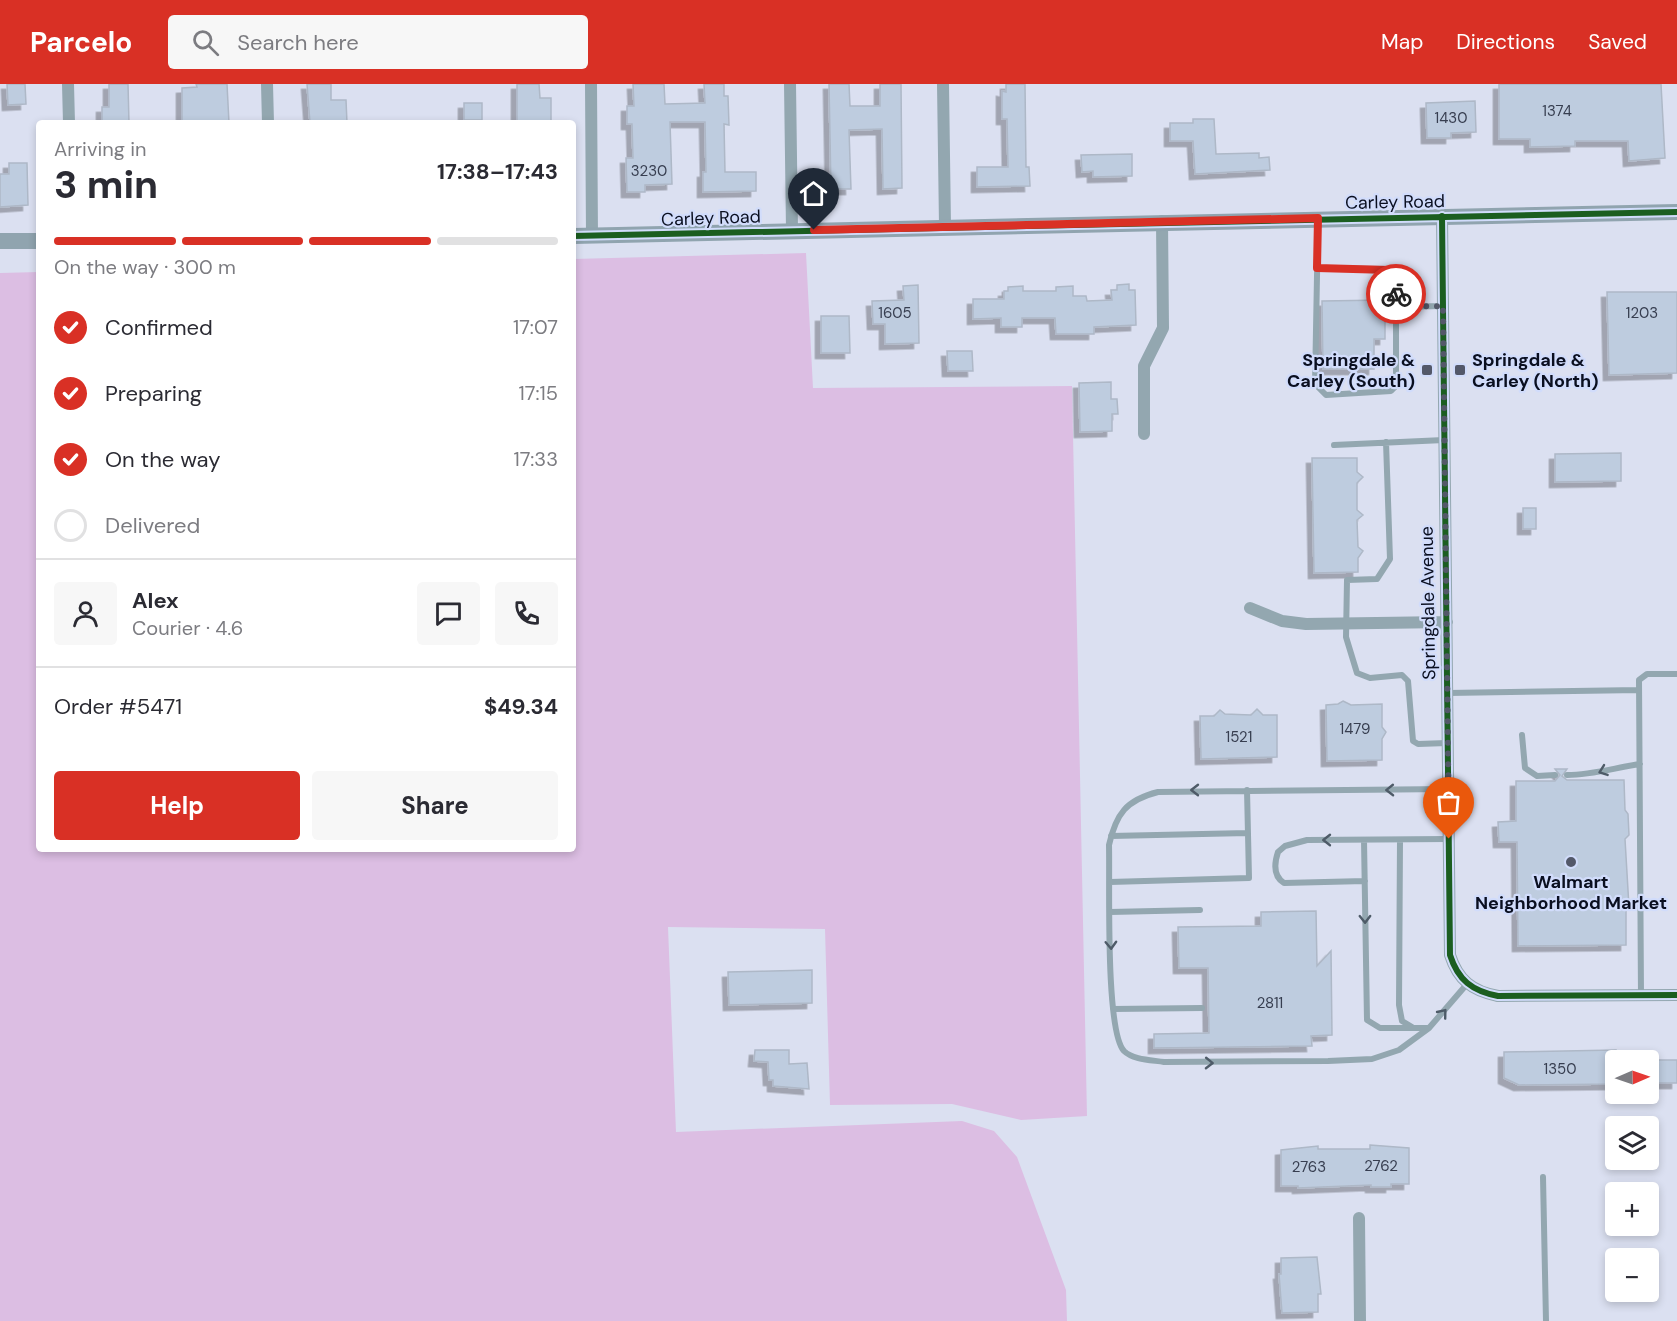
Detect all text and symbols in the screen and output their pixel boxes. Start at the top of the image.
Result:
search box [168,15,588,69]
text: Parcelo [30,24,132,61]
icon: search [189,26,222,59]
text: Search here [237,28,359,57]
text: Map [1381,28,1423,56]
text: Directions [1456,28,1555,56]
text: Saved [1588,28,1647,56]
house number: 1374 [1542,101,1572,121]
house number: 1430 [1435,108,1467,128]
text: Arriving in [54,136,146,162]
text: 17:38–17:43 [437,157,558,186]
text: 3 min [54,159,158,210]
house number: 3230 [631,161,667,181]
pin [788,168,839,230]
icon: home [797,177,830,210]
street label: Carley Road [1345,189,1445,215]
street label: Carley Road [661,204,761,232]
text: On the way · 300 m [54,254,236,280]
courier [1366,264,1426,324]
icon: bike [1380,278,1413,311]
house number: 1605 [878,303,912,323]
house number: 1203 [1626,303,1658,323]
icon: check [54,311,87,344]
text: Confirmed [105,313,213,342]
text: 17:07 [513,314,558,340]
place label: Springdale & Carley (South) [1287,348,1415,393]
place label: Springdale & Carley (North) [1472,348,1598,393]
marker: Springdale & Carley (South) [1420,363,1434,377]
marker: Springdale & Carley (North) [1453,363,1467,377]
icon: check [54,377,87,410]
text: Preparing [105,379,202,408]
text: 17:15 [519,380,558,406]
icon: check [54,443,87,476]
text: On the way [105,445,220,474]
text: 17:33 [513,446,558,472]
text: Delivered [105,511,200,540]
street label: Springdale Avenue [1415,526,1441,680]
button: person [54,582,117,645]
button: chat [417,582,480,645]
button: phone [495,582,558,645]
text: Alex [132,586,179,615]
text: Courier · 4.6 [132,615,243,641]
text: Order #5471 [54,692,182,721]
text: $49.34 [484,692,558,721]
house number: 1479 [1340,719,1370,739]
house number: 1521 [1226,727,1252,747]
one-way arrow [1599,764,1609,776]
button: Help [54,771,300,840]
button: Share [312,771,558,840]
pin [1423,777,1474,839]
one-way arrow [1190,784,1199,796]
one-way arrow [1385,784,1394,796]
icon: bag [1432,786,1465,819]
one-way arrow [1323,834,1332,846]
marker: Walmart Neighborhood Market [1564,855,1578,869]
place label: Walmart Neighborhood Market [1475,870,1667,915]
one-way arrow [1359,915,1371,924]
one-way arrow [1105,941,1118,950]
house number: 2811 [1257,993,1283,1013]
one-way arrow [1436,1009,1447,1020]
north arrow [1605,1050,1659,1104]
map controls [1605,1050,1659,1302]
one-way arrow [1204,1057,1213,1069]
house number: 1350 [1544,1059,1576,1079]
button: layers [1605,1116,1659,1170]
house number: 2762 [1364,1156,1398,1176]
house number: 2763 [1292,1157,1326,1177]
button: + [1605,1182,1659,1236]
button: − [1605,1248,1659,1302]

